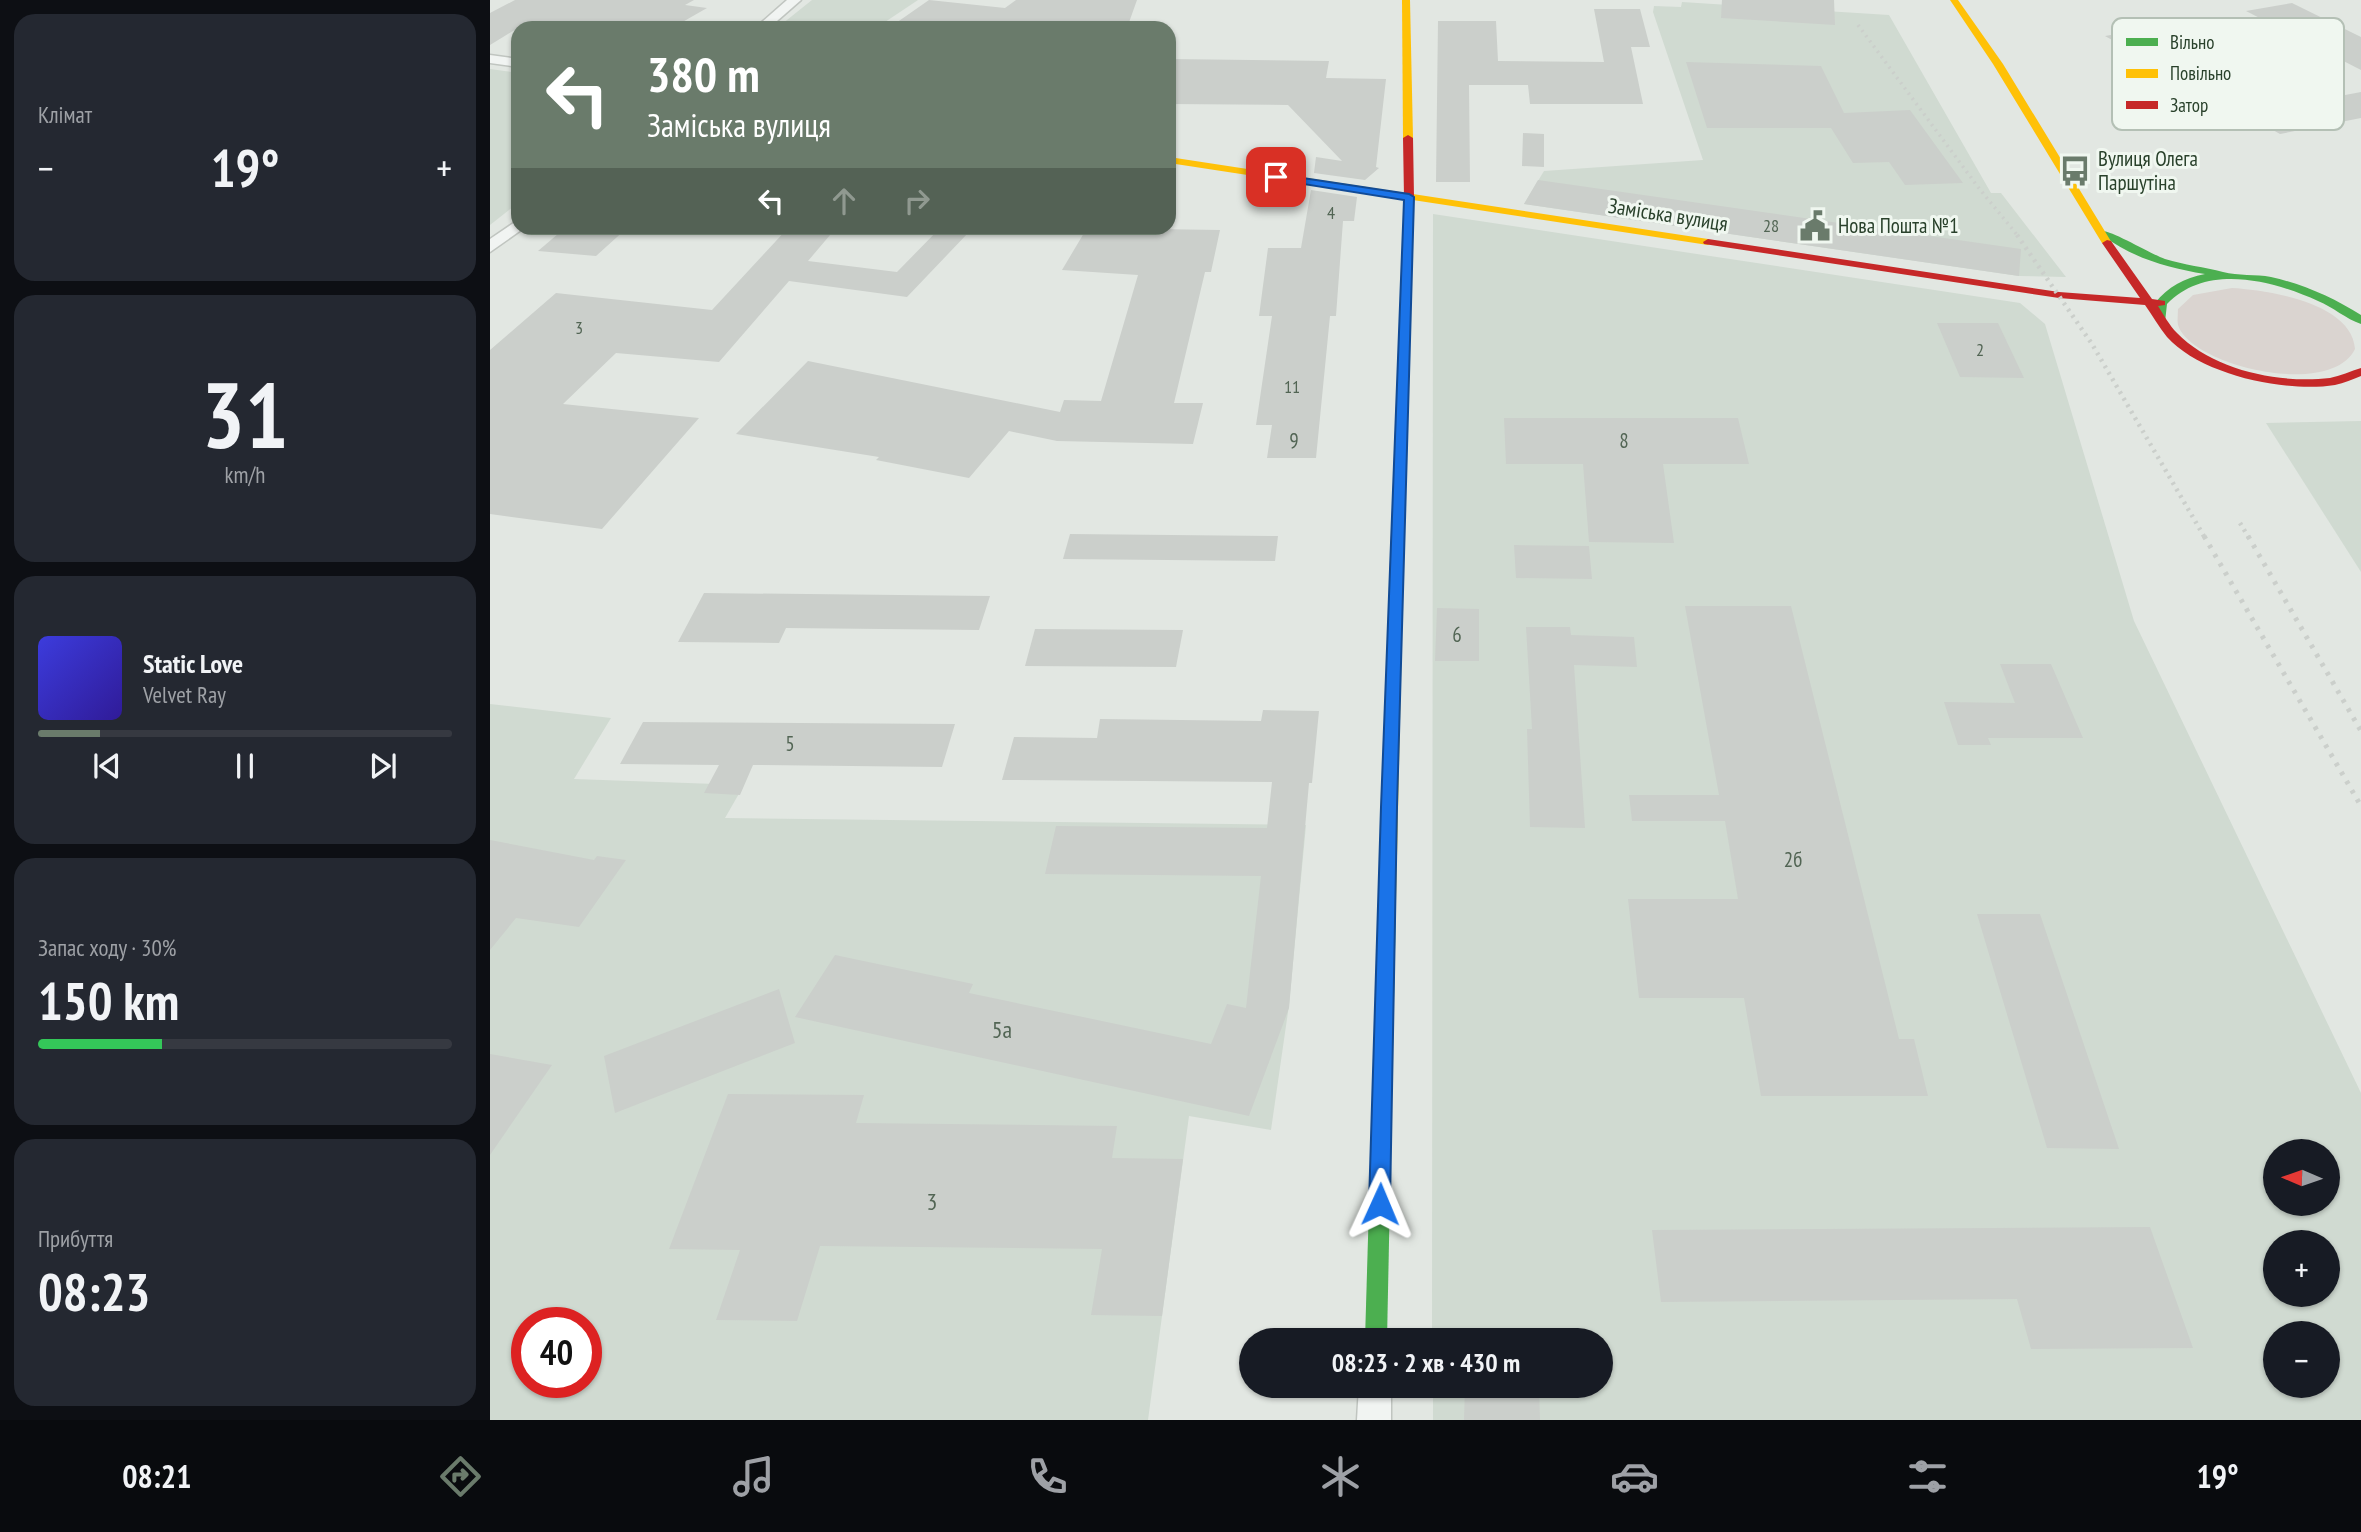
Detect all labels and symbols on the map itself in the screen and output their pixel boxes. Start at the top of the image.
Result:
legend [2112,18,2344,130]
text: Вільно [2170,30,2214,54]
text: Повільно [2170,61,2231,85]
text: Затор [2170,93,2208,117]
place label: Вулиця Олега Паршутіна [2098,145,2198,196]
pin [1246,147,1306,207]
bus stop icon: Вулиця Олега Паршутіна [2058,154,2092,188]
street label: Заміська вулиця [1606,192,1730,237]
house number: 4 [1327,201,1335,224]
public building icon: Нова Пошта №1 [1798,209,1832,243]
place label: Нова Пошта №1 [1838,212,1959,239]
house number: 28 [1763,214,1779,237]
house number: 3 [575,316,583,339]
house number: 2 [1976,338,1984,361]
house number: 11 [1284,375,1300,398]
house number: 9 [1289,427,1299,454]
house number: 8 [1619,427,1629,454]
house number: 6 [1452,621,1462,648]
house number: 5 [785,730,795,757]
house number: 2б [1784,846,1802,873]
house number: 5а [992,1014,1012,1045]
north arrow [2263,1139,2340,1216]
position arrow [1343,1167,1417,1241]
house number: 3 [927,1186,937,1217]
speed limit sign: 40 [511,1307,602,1398]

